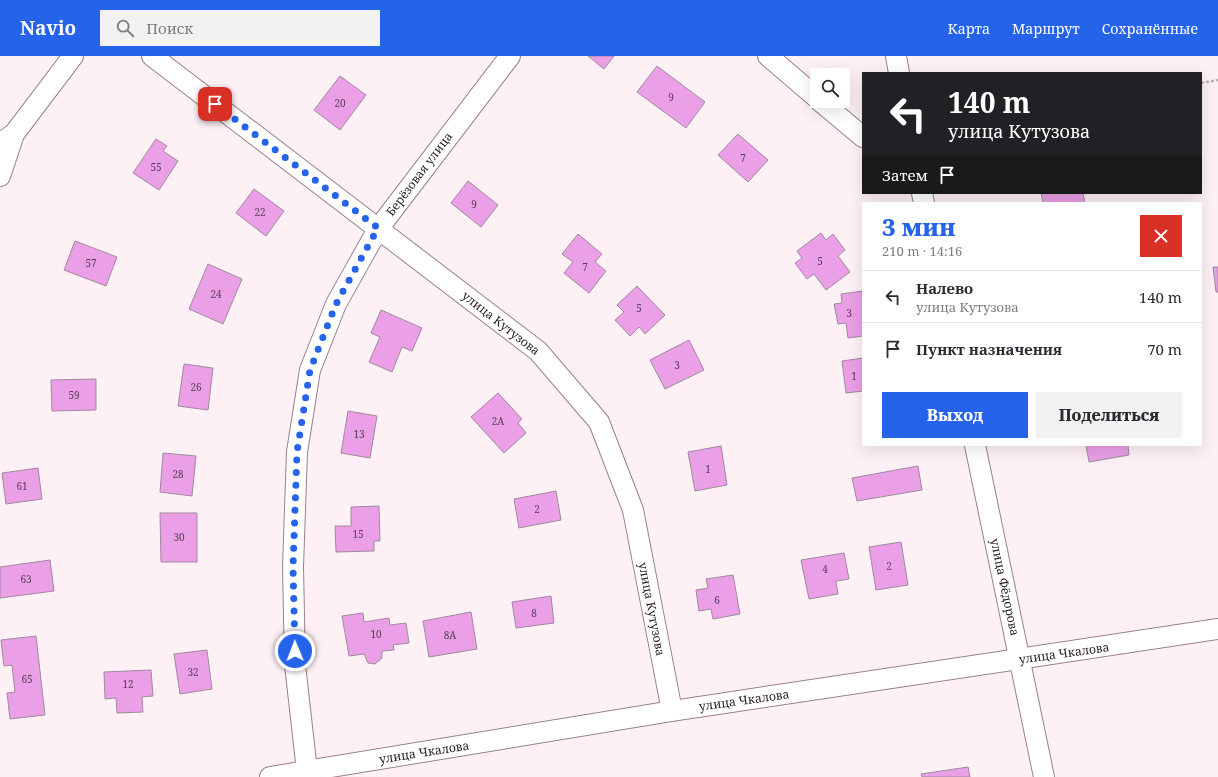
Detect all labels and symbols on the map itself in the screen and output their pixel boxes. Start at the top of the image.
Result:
pin [198,87,232,121]
house number: 9 [668,90,674,104]
house number: 20 [334,96,346,110]
street label: Берёзовая улица [382,128,456,220]
house number: 7 [740,151,746,165]
house number: 55 [150,160,162,174]
house number: 9 [471,197,477,211]
house number: 22 [254,205,266,219]
house number: 5 [817,254,823,268]
house number: 57 [85,256,97,270]
house number: 7 [582,260,588,274]
house number: 24 [210,287,222,301]
street label: улица Кутузова [458,287,544,359]
house number: 5 [636,301,642,315]
house number: 3 [846,306,852,320]
house number: 3 [674,358,680,372]
house number: 1 [851,369,857,383]
house number: 26 [190,380,202,394]
house number: 59 [68,388,80,402]
house number: 2А [492,414,505,428]
house number: 13 [353,427,365,441]
house number: 1 [705,462,711,476]
house number: 28 [172,467,184,481]
house number: 61 [16,479,28,493]
house number: 2 [534,502,540,516]
house number: 15 [352,527,364,541]
house number: 30 [173,530,185,544]
street label: улица Фёдорова [986,537,1024,637]
house number: 2 [886,559,892,573]
street label: улица Кутузова [635,561,669,657]
house number: 4 [822,562,828,576]
house number: 63 [20,572,32,586]
house number: 6 [714,593,720,607]
house number: 8 [531,606,537,620]
house number: 10 [370,627,382,641]
house number: 8А [444,628,457,642]
position arrow [274,630,316,672]
street label: улица Чкалова [1018,638,1110,668]
house number: 32 [187,665,199,679]
house number: 65 [21,672,33,686]
house number: 12 [122,677,134,691]
street label: улица Чкалова [698,685,790,715]
street label: улица Чкалова [378,736,470,768]

